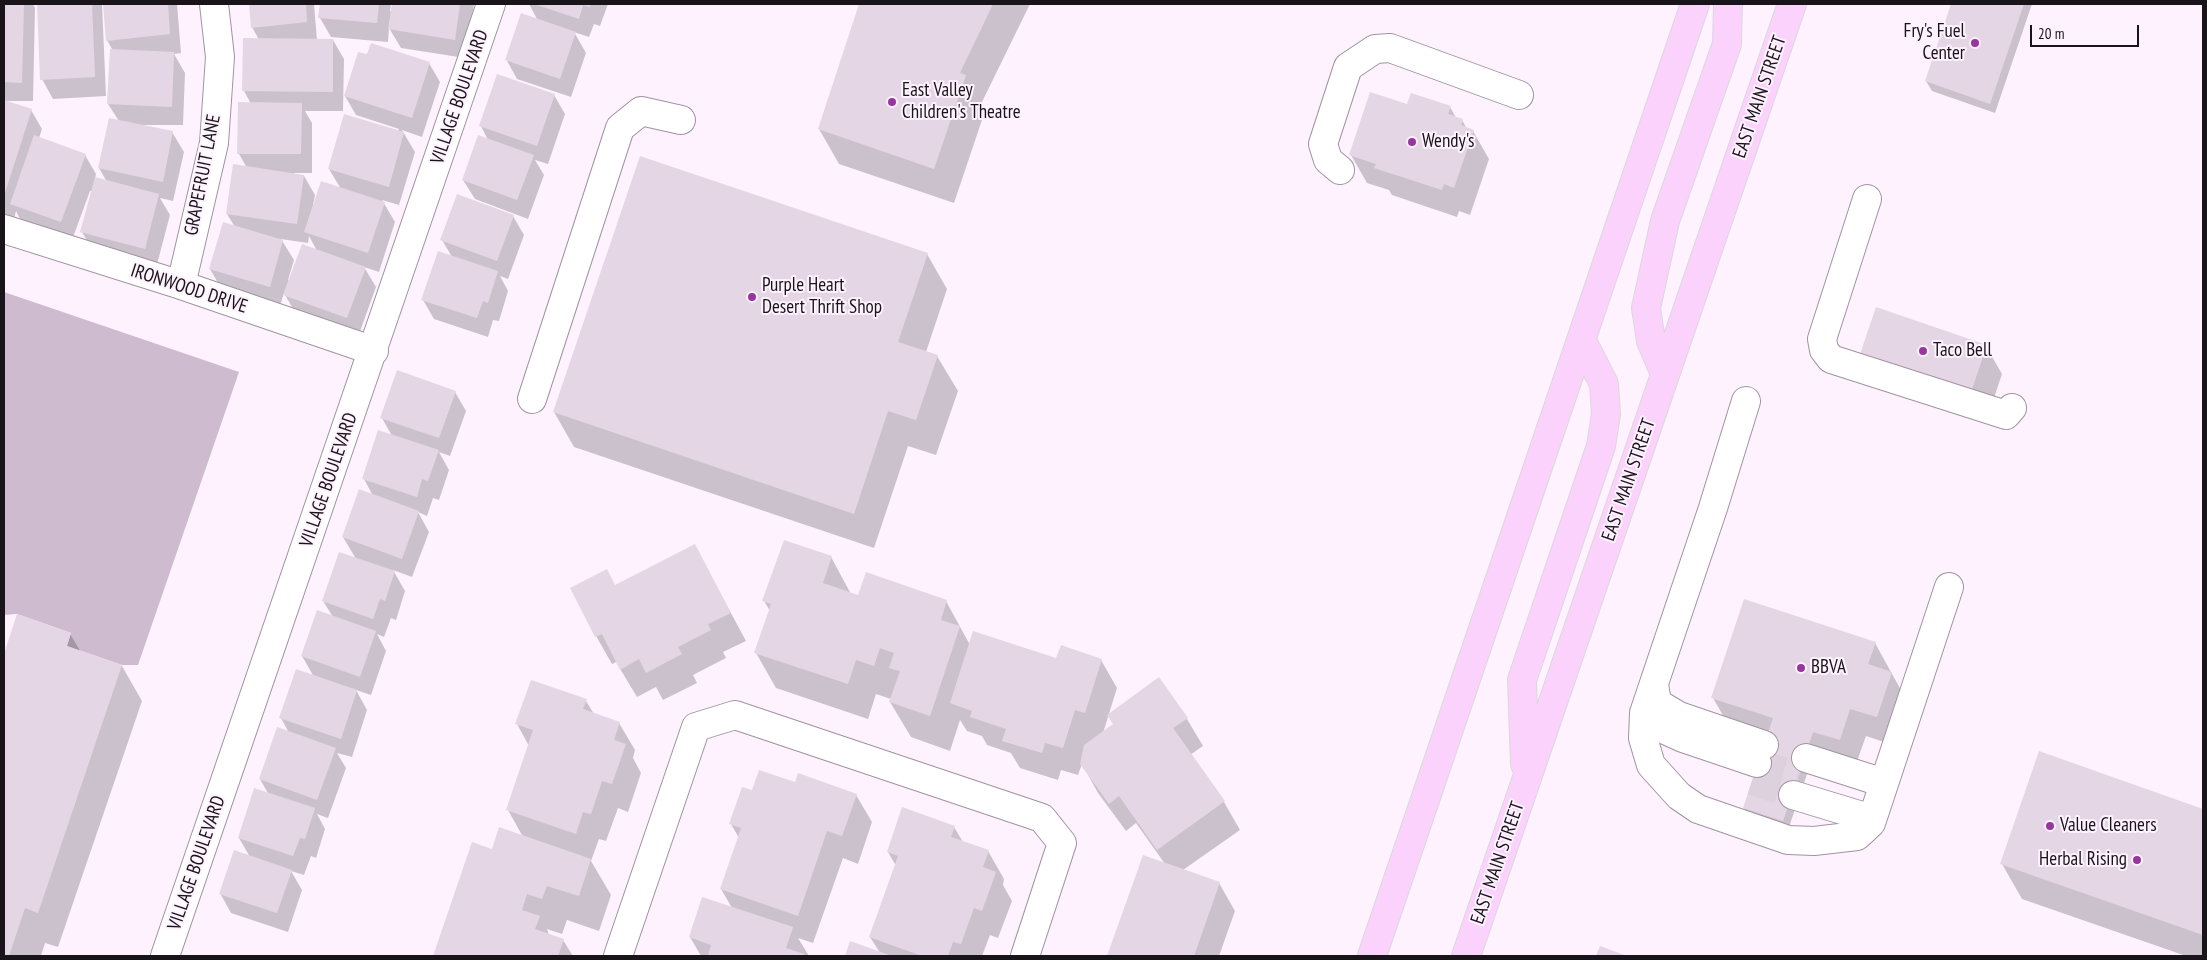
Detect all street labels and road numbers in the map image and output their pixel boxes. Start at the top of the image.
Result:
street label: VILLAGE BOULEVARD [426,27,494,167]
street label: EAST MAIN STREET [1728,33,1792,161]
street label: GRAPEFRUIT LANE [180,112,226,238]
street label: IRONWOOD DRIVE [128,259,250,319]
street label: VILLAGE BOULEVARD [295,410,363,550]
street label: EAST MAIN STREET [1597,416,1661,544]
street label: VILLAGE BOULEVARD [163,793,231,933]
street label: EAST MAIN STREET [1466,799,1530,927]

